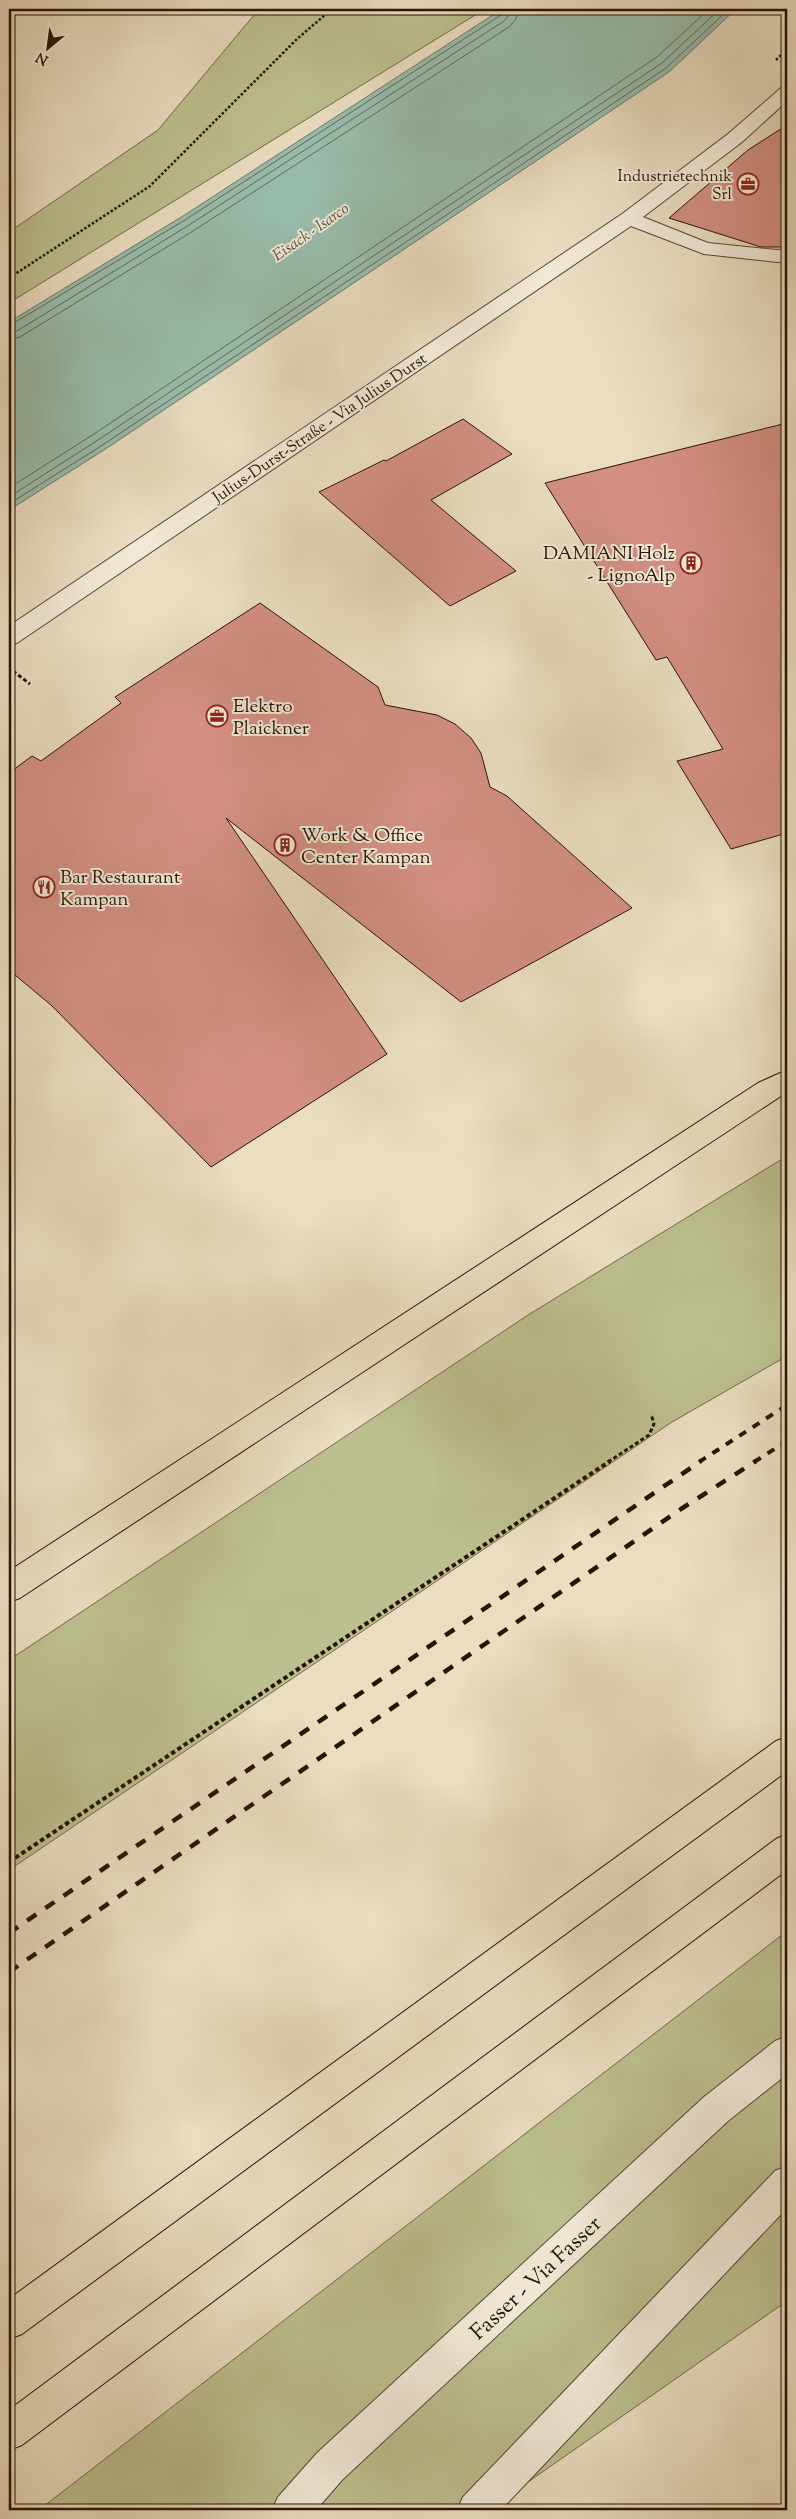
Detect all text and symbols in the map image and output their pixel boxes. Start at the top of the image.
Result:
north arrow [22,22,72,72]
text: N [33,46,52,69]
place label: Industrietechnik Srl [618,166,733,207]
office icon: Industrietechnik Srl [736,172,760,196]
water label: Eisack - Isarco [269,198,354,268]
street label: Julius-Durst-Straße - Via Julius Durst [208,348,433,510]
place label: DAMIANI Holz - LignoAlp [543,541,675,590]
building icon: DAMIANI Holz - LignoAlp [679,551,703,575]
place label: Elektro Plaickner [233,694,309,743]
office icon: Elektro Plaickner [205,704,229,728]
place label: Work & Office Center Kampan [301,823,431,872]
building icon: Work & Office Center Kampan [273,833,297,857]
place label: Bar Restaurant Kampan [60,865,181,914]
restaurant icon: Bar Restaurant Kampan [32,875,56,899]
street label: Fasser - Via Fasser [464,2210,610,2349]

